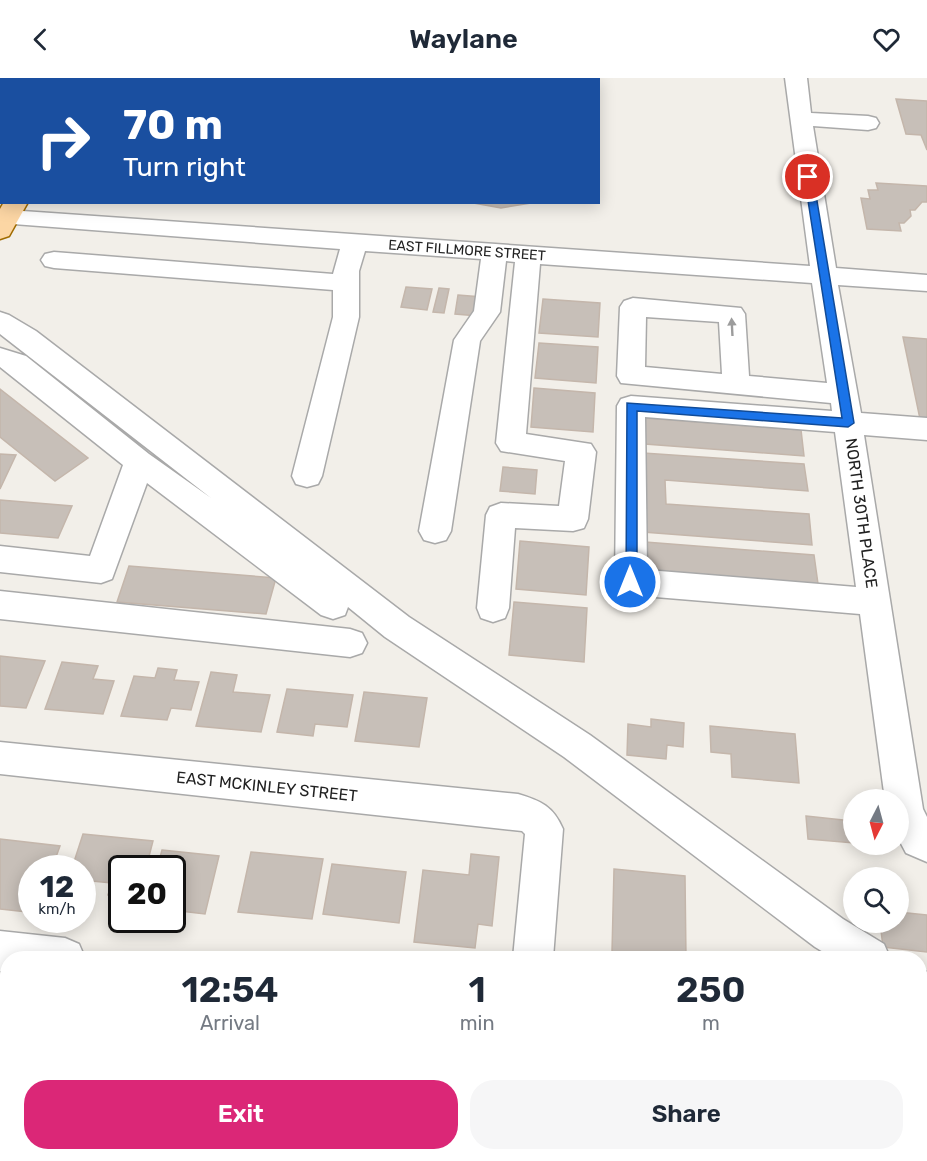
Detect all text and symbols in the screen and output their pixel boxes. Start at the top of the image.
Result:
icon: back [24,23,57,56]
text: Waylane [409,23,518,55]
icon: heart [870,23,903,56]
text: 70 m [123,100,223,150]
icon: right [24,102,102,180]
text: Turn right [123,151,246,183]
pin [782,151,833,202]
icon: arrive [791,160,824,193]
street label: EAST FILLMORE STREET [388,237,546,264]
one-way arrow [728,317,737,336]
street label: NORTH 30TH PLACE [842,437,881,589]
position arrow [598,550,662,614]
street label: EAST MCKINLEY STREET [175,768,358,805]
north arrow [843,789,909,855]
map controls [843,789,909,933]
speed limit sign: 20 [108,855,186,933]
button: search [843,867,909,933]
text: 12 [40,869,74,905]
text: km/h [38,900,76,918]
text: 12:54 [181,968,278,1011]
text: 1 [469,968,486,1011]
text: 250 [676,968,746,1011]
text: Arrival [200,1011,260,1035]
text: min [460,1011,495,1035]
text: m [702,1011,720,1035]
button: Exit [24,1080,458,1149]
button: Share [470,1080,903,1149]

